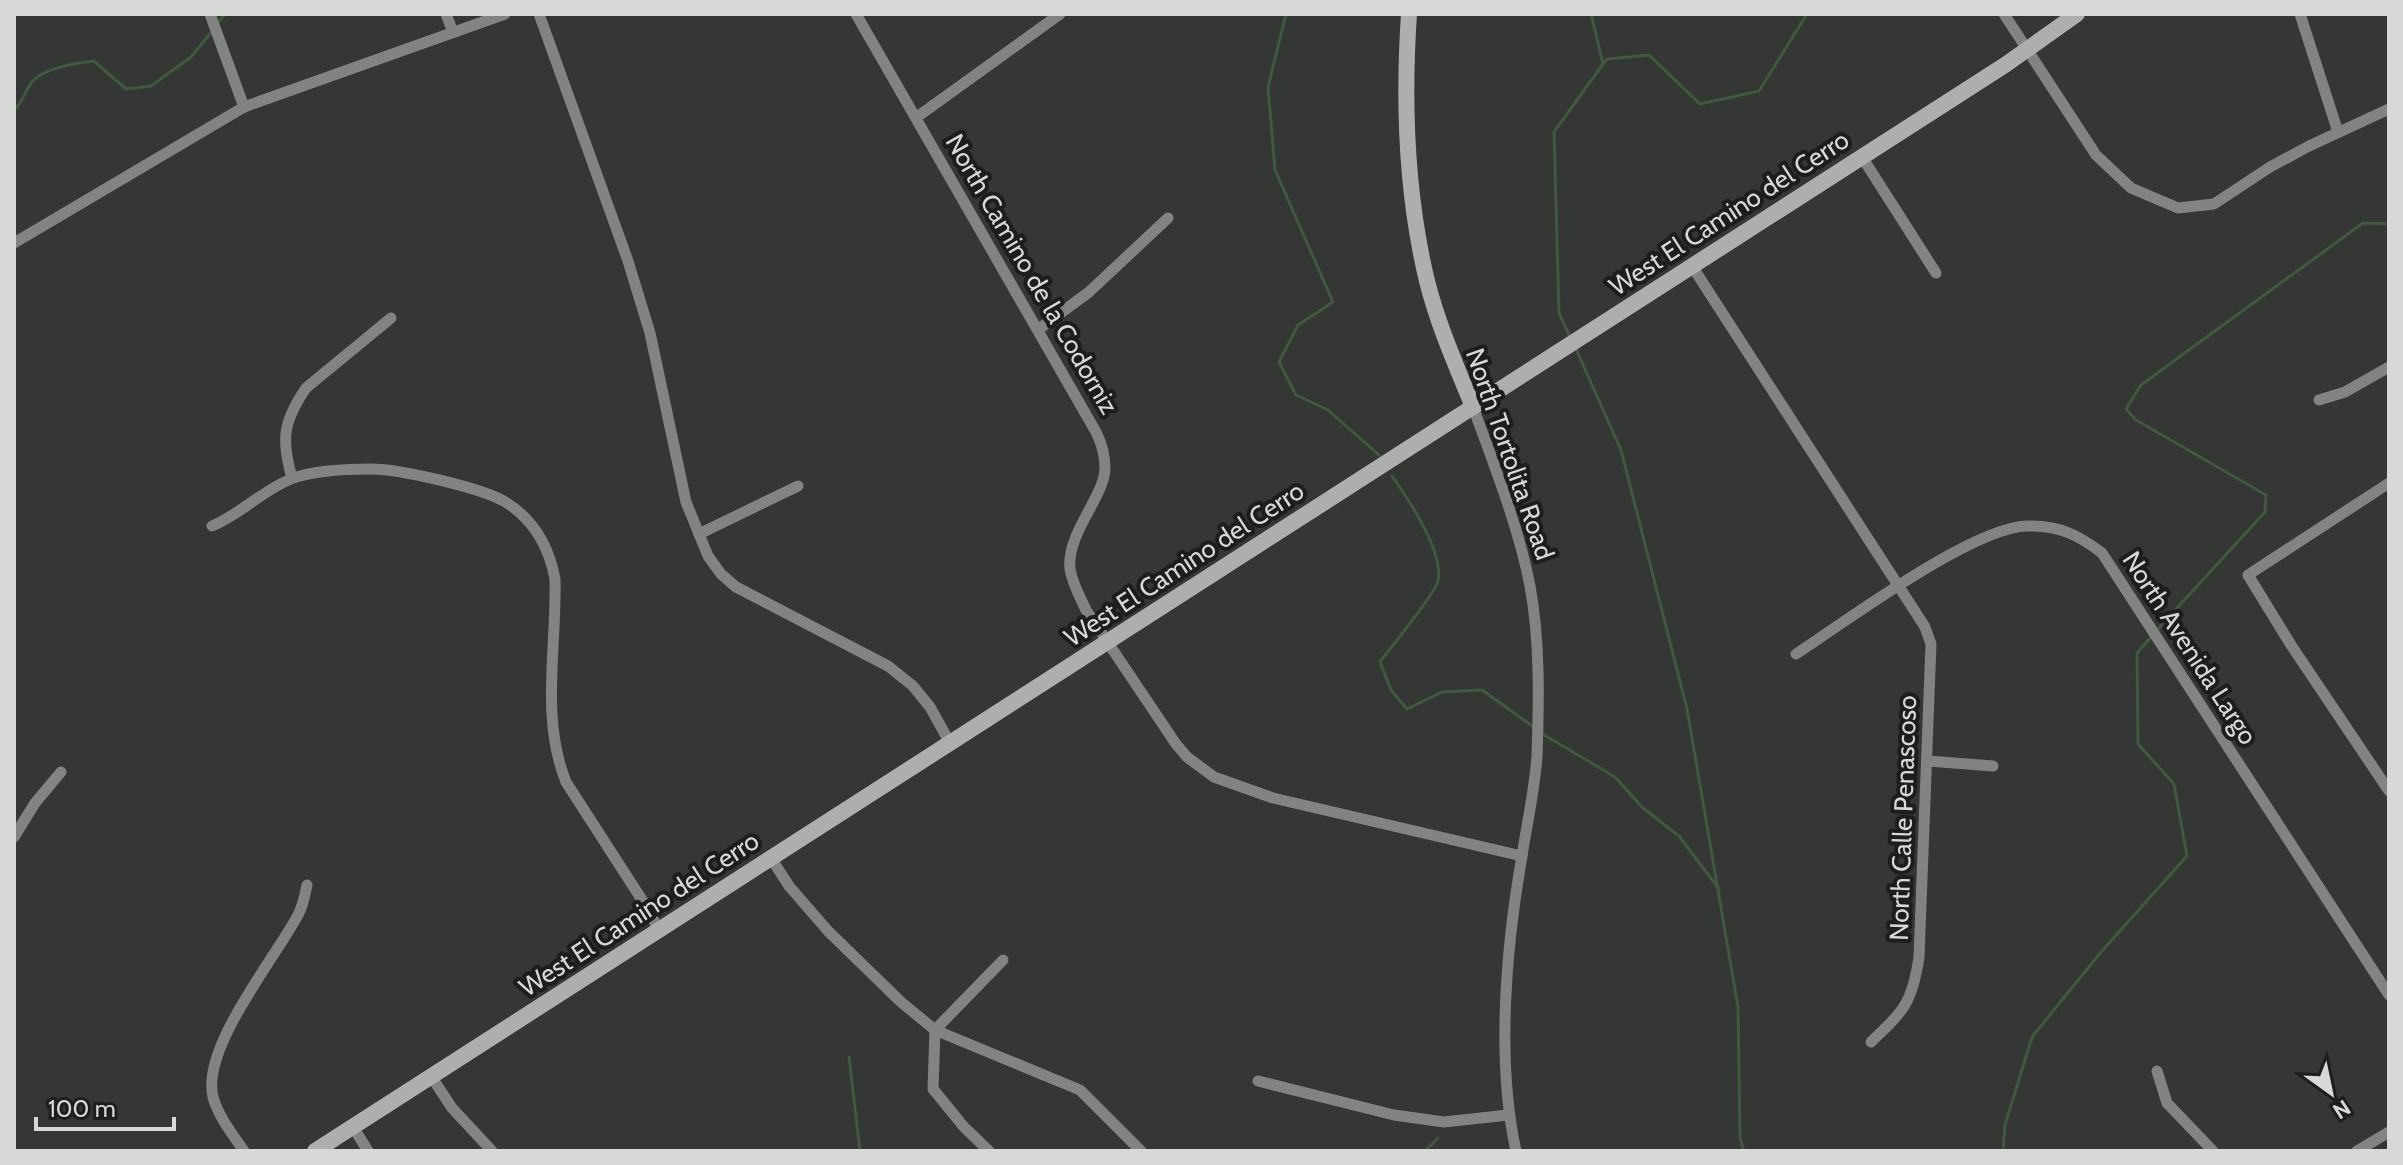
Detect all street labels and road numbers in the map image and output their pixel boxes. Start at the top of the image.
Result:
street label: West El Camino del Cerro [1603,124,1855,302]
street label: North Camino de la Codorniz [939,128,1125,420]
street label: North Tortolita Road [1459,344,1561,564]
street label: West El Camino del Cerro [1058,475,1310,653]
street label: North Avenida Largo [2116,545,2264,751]
street label: North Calle Penascoso [1883,695,1923,941]
street label: West El Camino del Cerro [513,825,765,1003]

